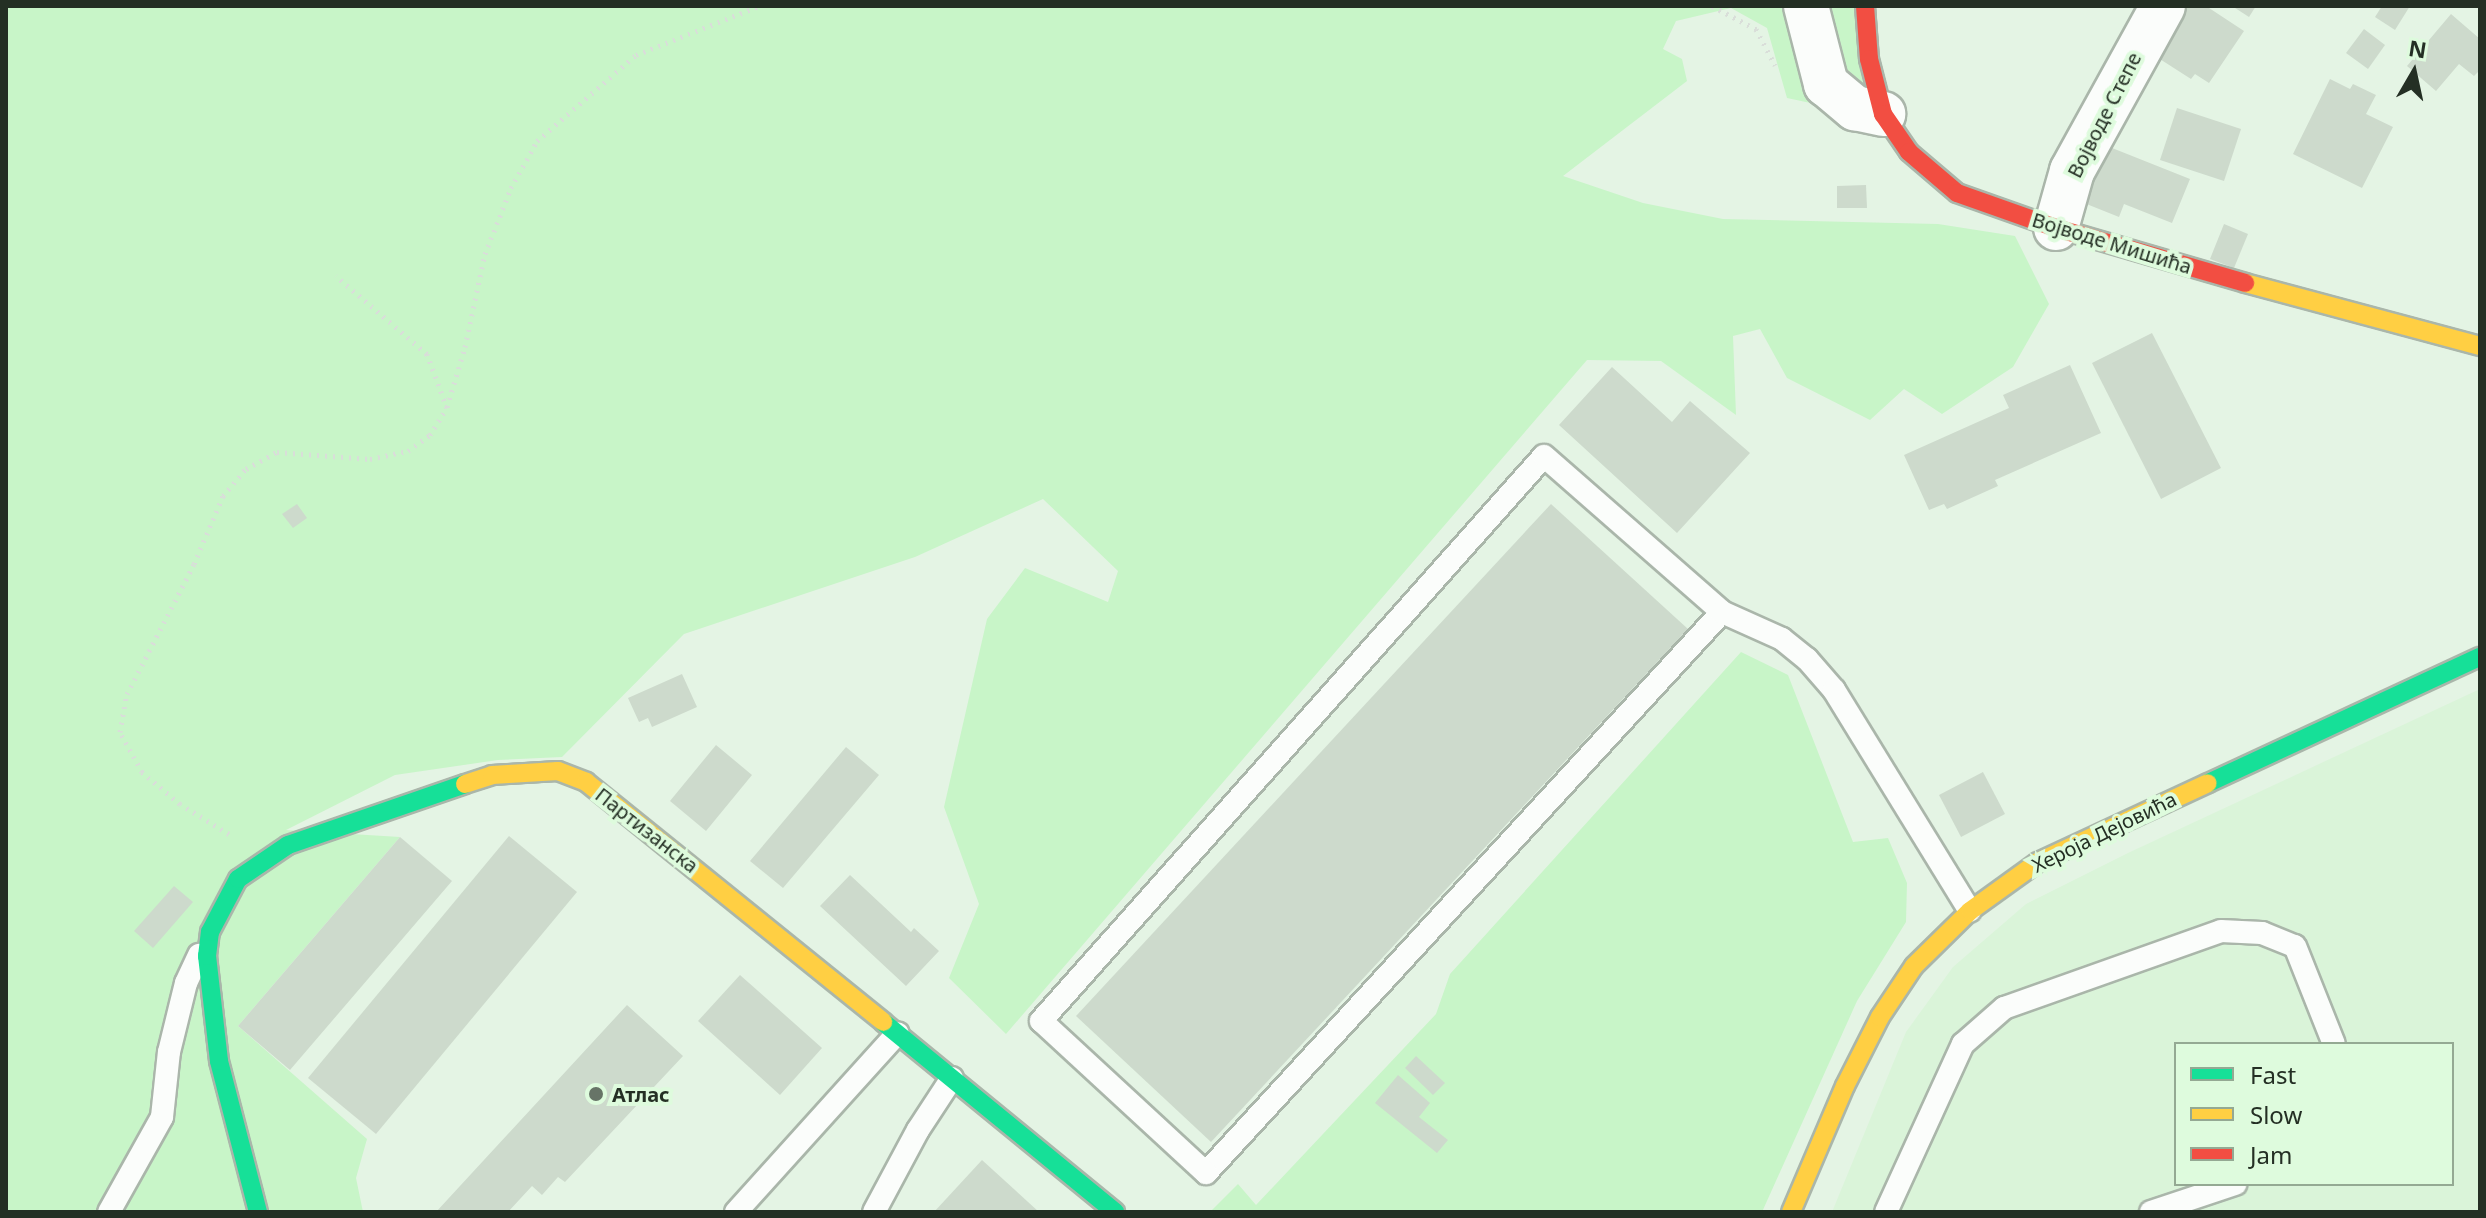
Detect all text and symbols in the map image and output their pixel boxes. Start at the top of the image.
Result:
north arrow [2374,32,2454,112]
text: N [2407,32,2429,65]
street label: Војводе Степе [2062,48,2146,182]
street label: Војводе Мишића [2029,207,2195,279]
street label: Партизанска [591,782,703,878]
street label: Хероја Дејовића [2028,787,2180,877]
legend [2174,1042,2454,1186]
text: Fast [2250,1058,2296,1091]
place label: Атлас [612,1082,670,1106]
marker: Атлас [587,1085,605,1103]
text: Slow [2250,1098,2302,1131]
text: Jam [2250,1138,2292,1171]

